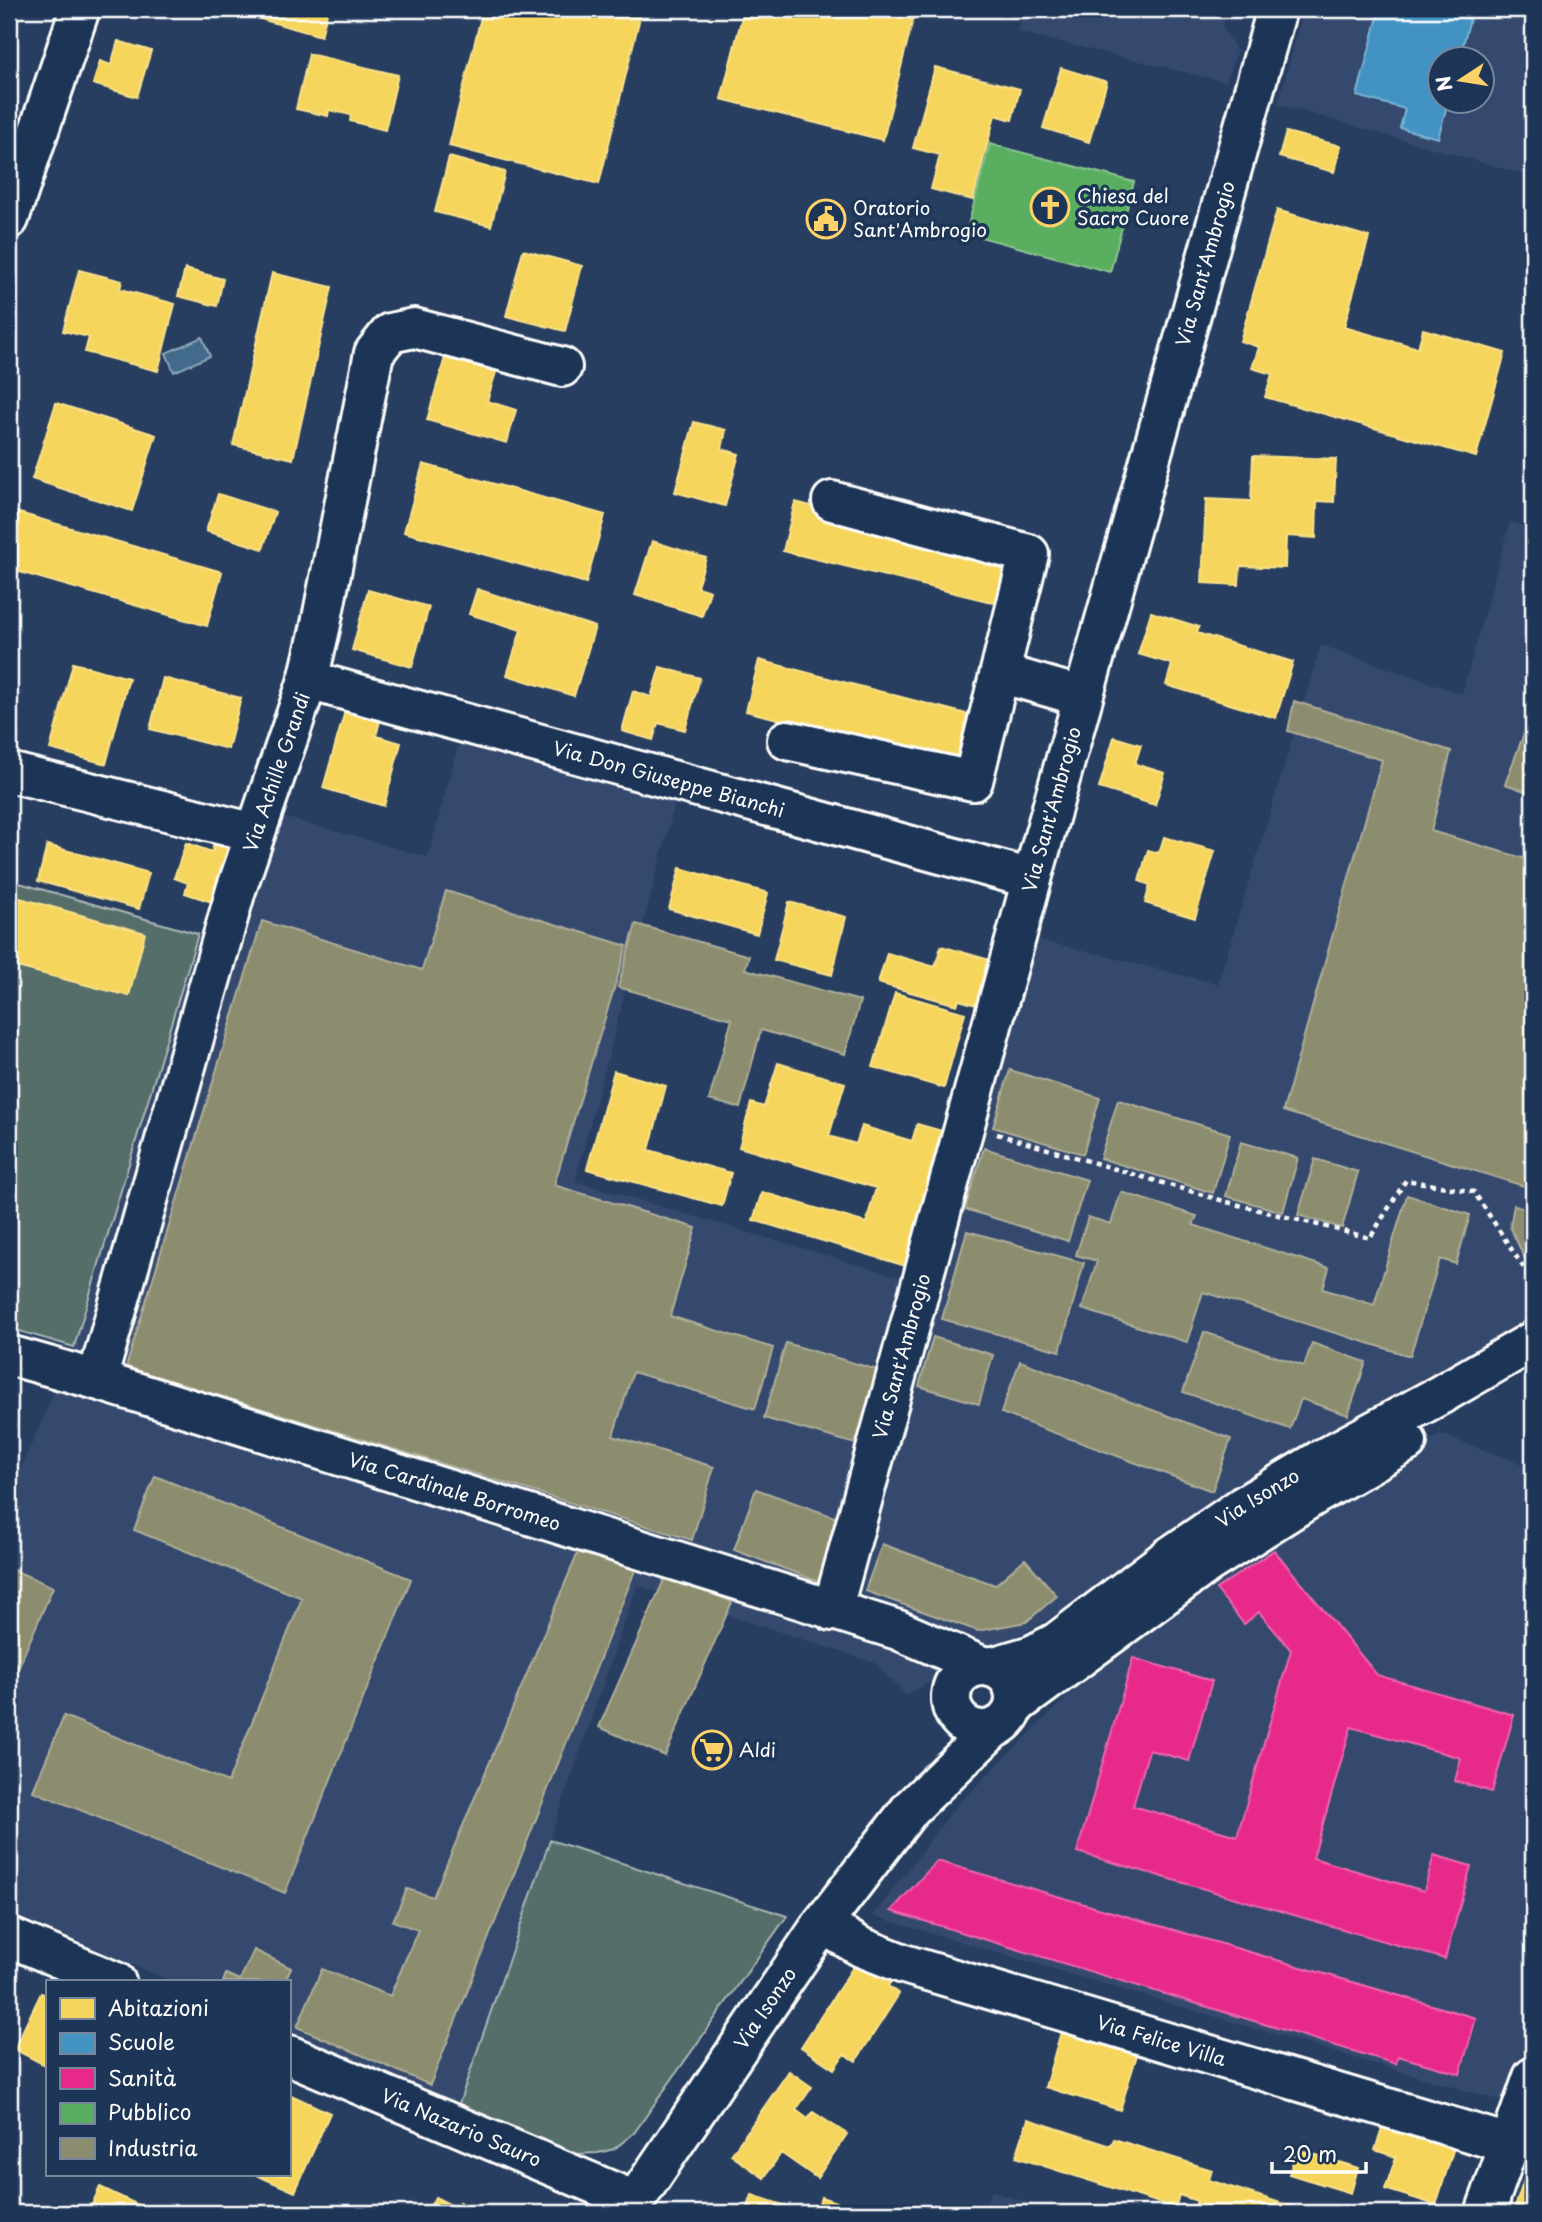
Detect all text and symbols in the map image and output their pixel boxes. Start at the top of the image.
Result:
north arrow [1426,46,1496,116]
text: N [1428,73,1459,94]
street label: Via Sant'Ambrogio [1168,178,1241,349]
place label: Chiesa del Sacro Cuore [1077,181,1189,231]
church icon: Chiesa del Sacro Cuore [1029,186,1071,228]
place label: Oratorio Sant'Ambrogio [853,193,987,243]
public building icon: Oratorio Sant'Ambrogio [805,198,847,240]
street label: Via Achille Grandi [235,688,316,855]
street label: Via Sant'Ambrogio [1014,723,1087,895]
street label: Via Don Giuseppe Bianchi [550,733,788,823]
street label: Via Sant'Ambrogio [865,1270,937,1442]
street label: Via Cardinale Borromeo [345,1444,564,1537]
street label: Via Isonzo [1210,1461,1304,1534]
supermarket icon: Aldi [691,1729,733,1771]
place label: Aldi [739,1735,776,1763]
street label: Via Isonzo [726,1961,802,2054]
legend [46,1980,290,2176]
text: Abitazioni [108,1991,209,2023]
street label: Via Felice Villa [1094,2007,1230,2072]
text: Scuole [108,2025,175,2057]
text: Sanità [108,2061,177,2093]
street label: Via Nazario Sauro [377,2081,546,2173]
text: Pubblico [108,2095,191,2127]
text: Industria [108,2131,198,2163]
scale bar [1272,2131,1367,2175]
text: 20 m [1283,2137,1337,2169]

